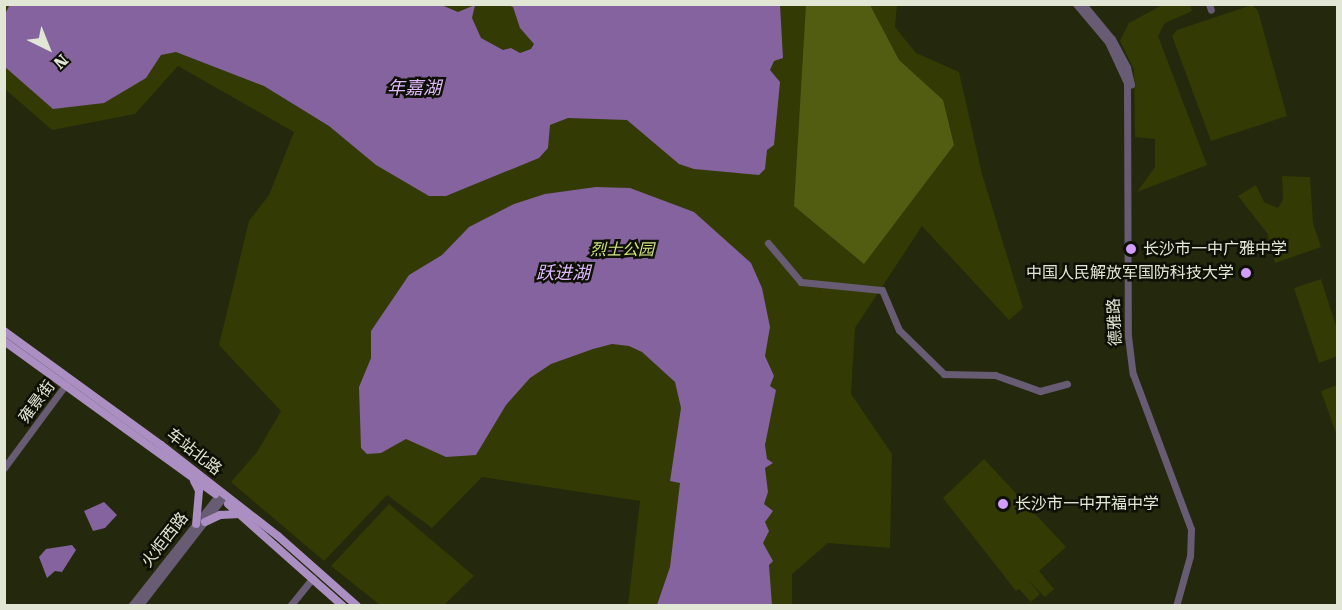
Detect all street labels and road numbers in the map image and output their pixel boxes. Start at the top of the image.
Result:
street label: 德雅路 [1104,298,1126,346]
street label: 雍景街 [15,377,59,427]
street label: 车站北路 [163,425,225,479]
street label: 火炬西路 [138,509,192,571]

